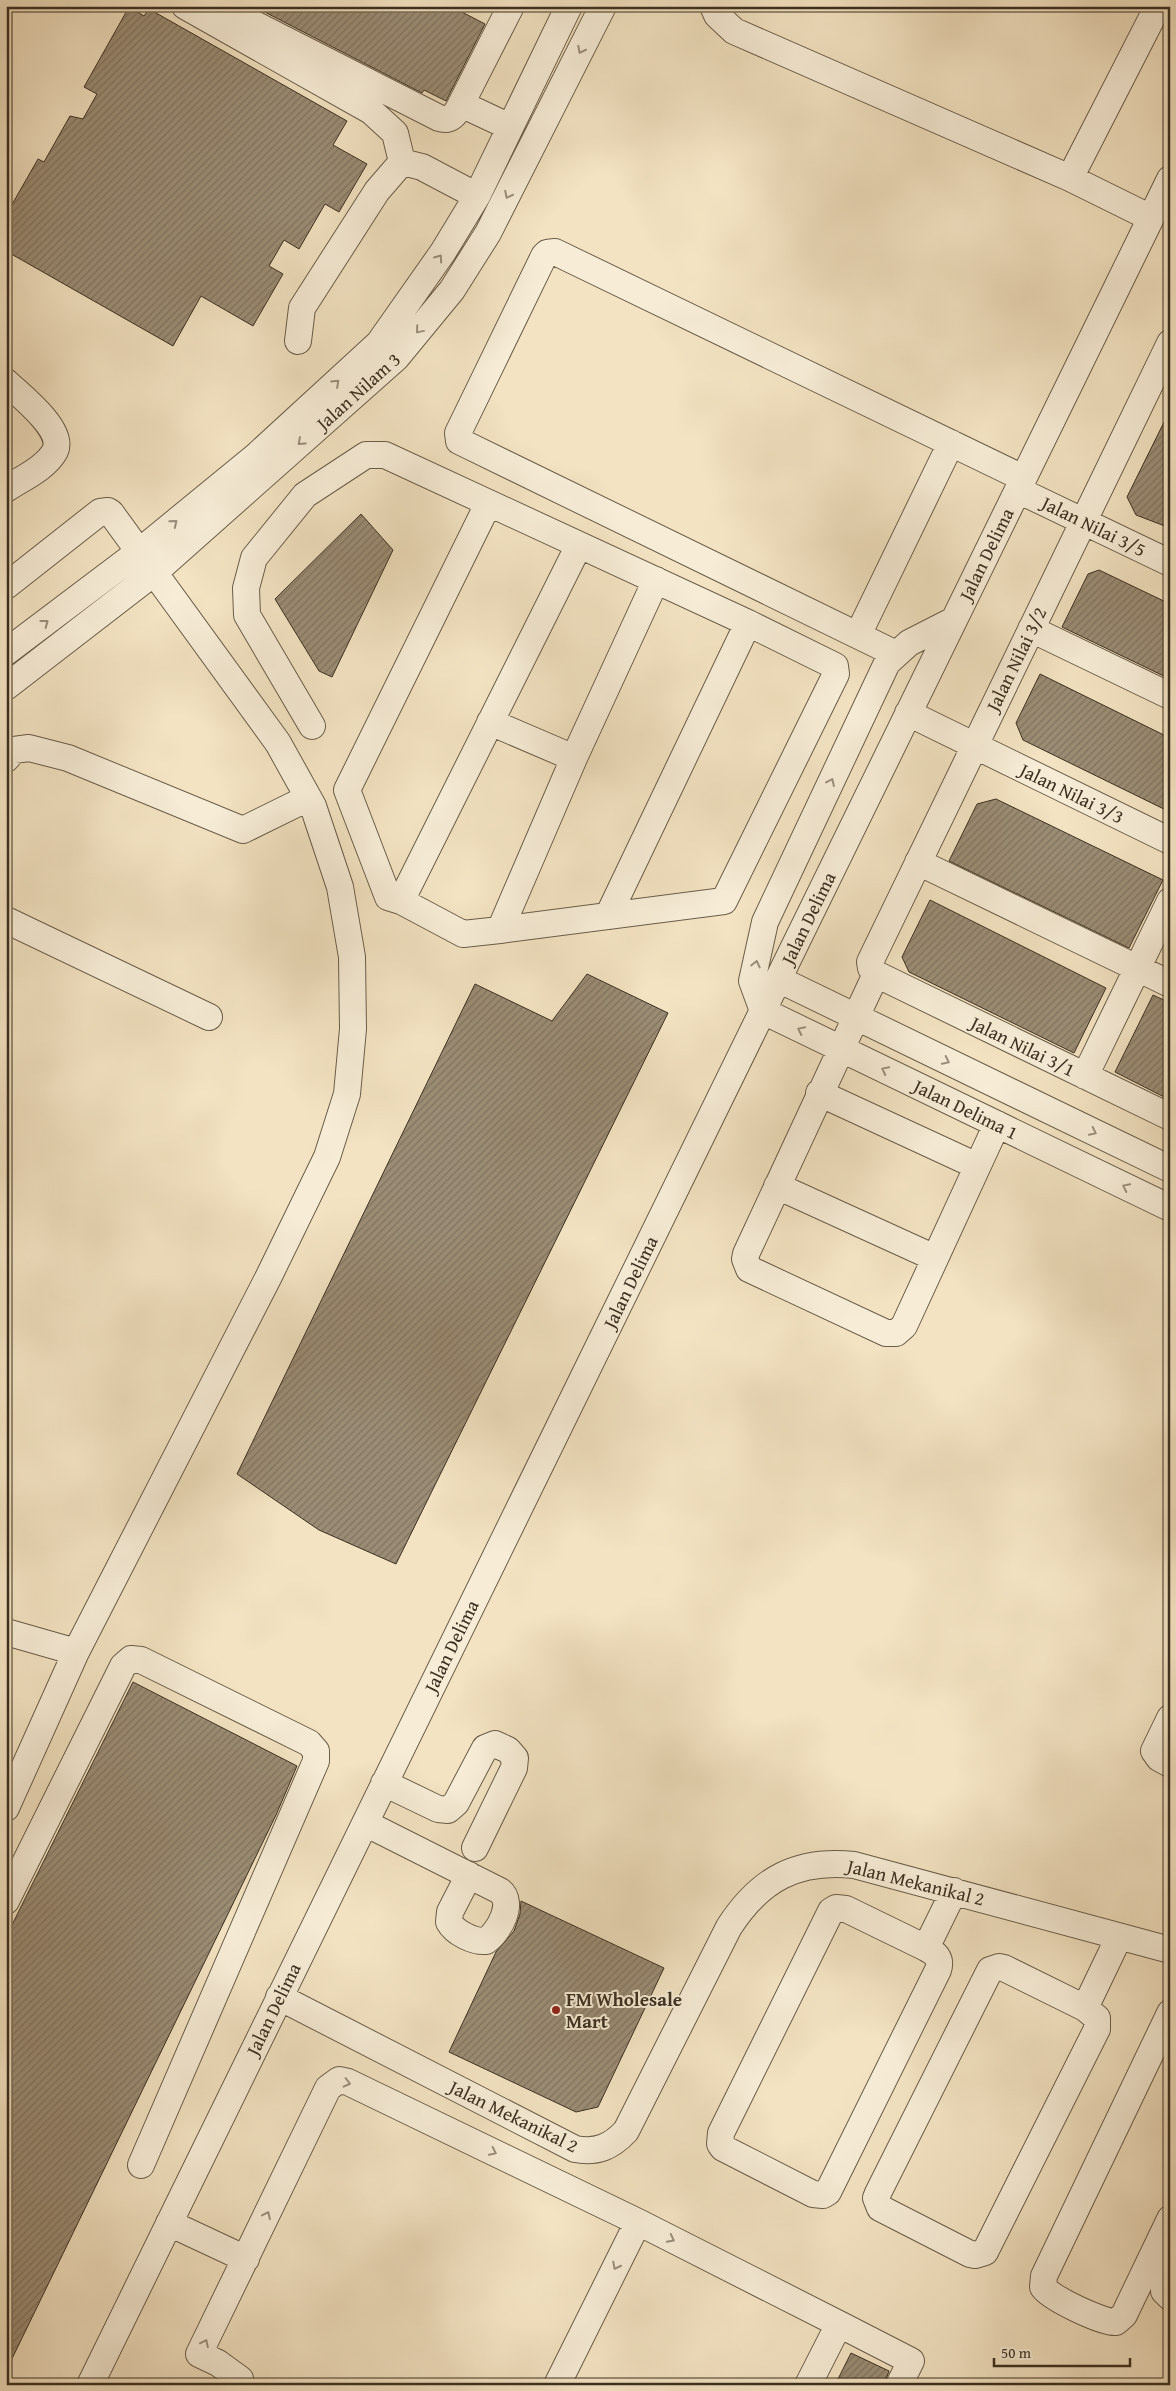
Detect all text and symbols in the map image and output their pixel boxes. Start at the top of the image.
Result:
one-way arrow [577,45,587,54]
one-way arrow [504,190,514,199]
one-way arrow [433,254,442,264]
one-way arrow [415,325,424,334]
street label: Jalan Nilam 3 [308,345,406,438]
one-way arrow [330,380,339,389]
one-way arrow [298,436,307,445]
street label: Jalan Nilai 3/5 [1035,488,1151,563]
street label: Jalan Delima [951,503,1020,607]
one-way arrow [168,520,177,529]
street label: Jalan Nilai 3/2 [978,602,1053,718]
one-way arrow [39,620,48,628]
street label: Jalan Nilai 3/3 [1013,755,1129,830]
one-way arrow [825,779,835,788]
street label: Jalan Delima [773,867,842,971]
one-way arrow [750,960,761,969]
street label: Jalan Nilai 3/1 [964,1008,1080,1083]
one-way arrow [798,1026,807,1036]
one-way arrow [941,1055,950,1065]
one-way arrow [881,1066,890,1076]
street label: Jalan Delima 1 [907,1071,1023,1146]
one-way arrow [1087,1126,1096,1136]
one-way arrow [1122,1182,1131,1193]
street label: Jalan Delima [595,1231,664,1335]
street label: Jalan Delima [416,1595,485,1699]
street label: Jalan Mekanikal 2 [842,1851,988,1913]
street label: Jalan Delima [238,1958,307,2062]
place label: FM Wholesale Mart [566,1985,682,2035]
marker: FM Wholesale Mart [550,2004,562,2016]
street label: Jalan Mekanikal 2 [443,2072,583,2159]
one-way arrow [343,2077,351,2088]
one-way arrow [488,2146,497,2156]
one-way arrow [261,2211,272,2220]
one-way arrow [666,2232,675,2243]
one-way arrow [613,2260,623,2269]
scale bar [994,2336,1130,2368]
one-way arrow [199,2339,209,2348]
text: 50 m [1001,2342,1032,2363]

